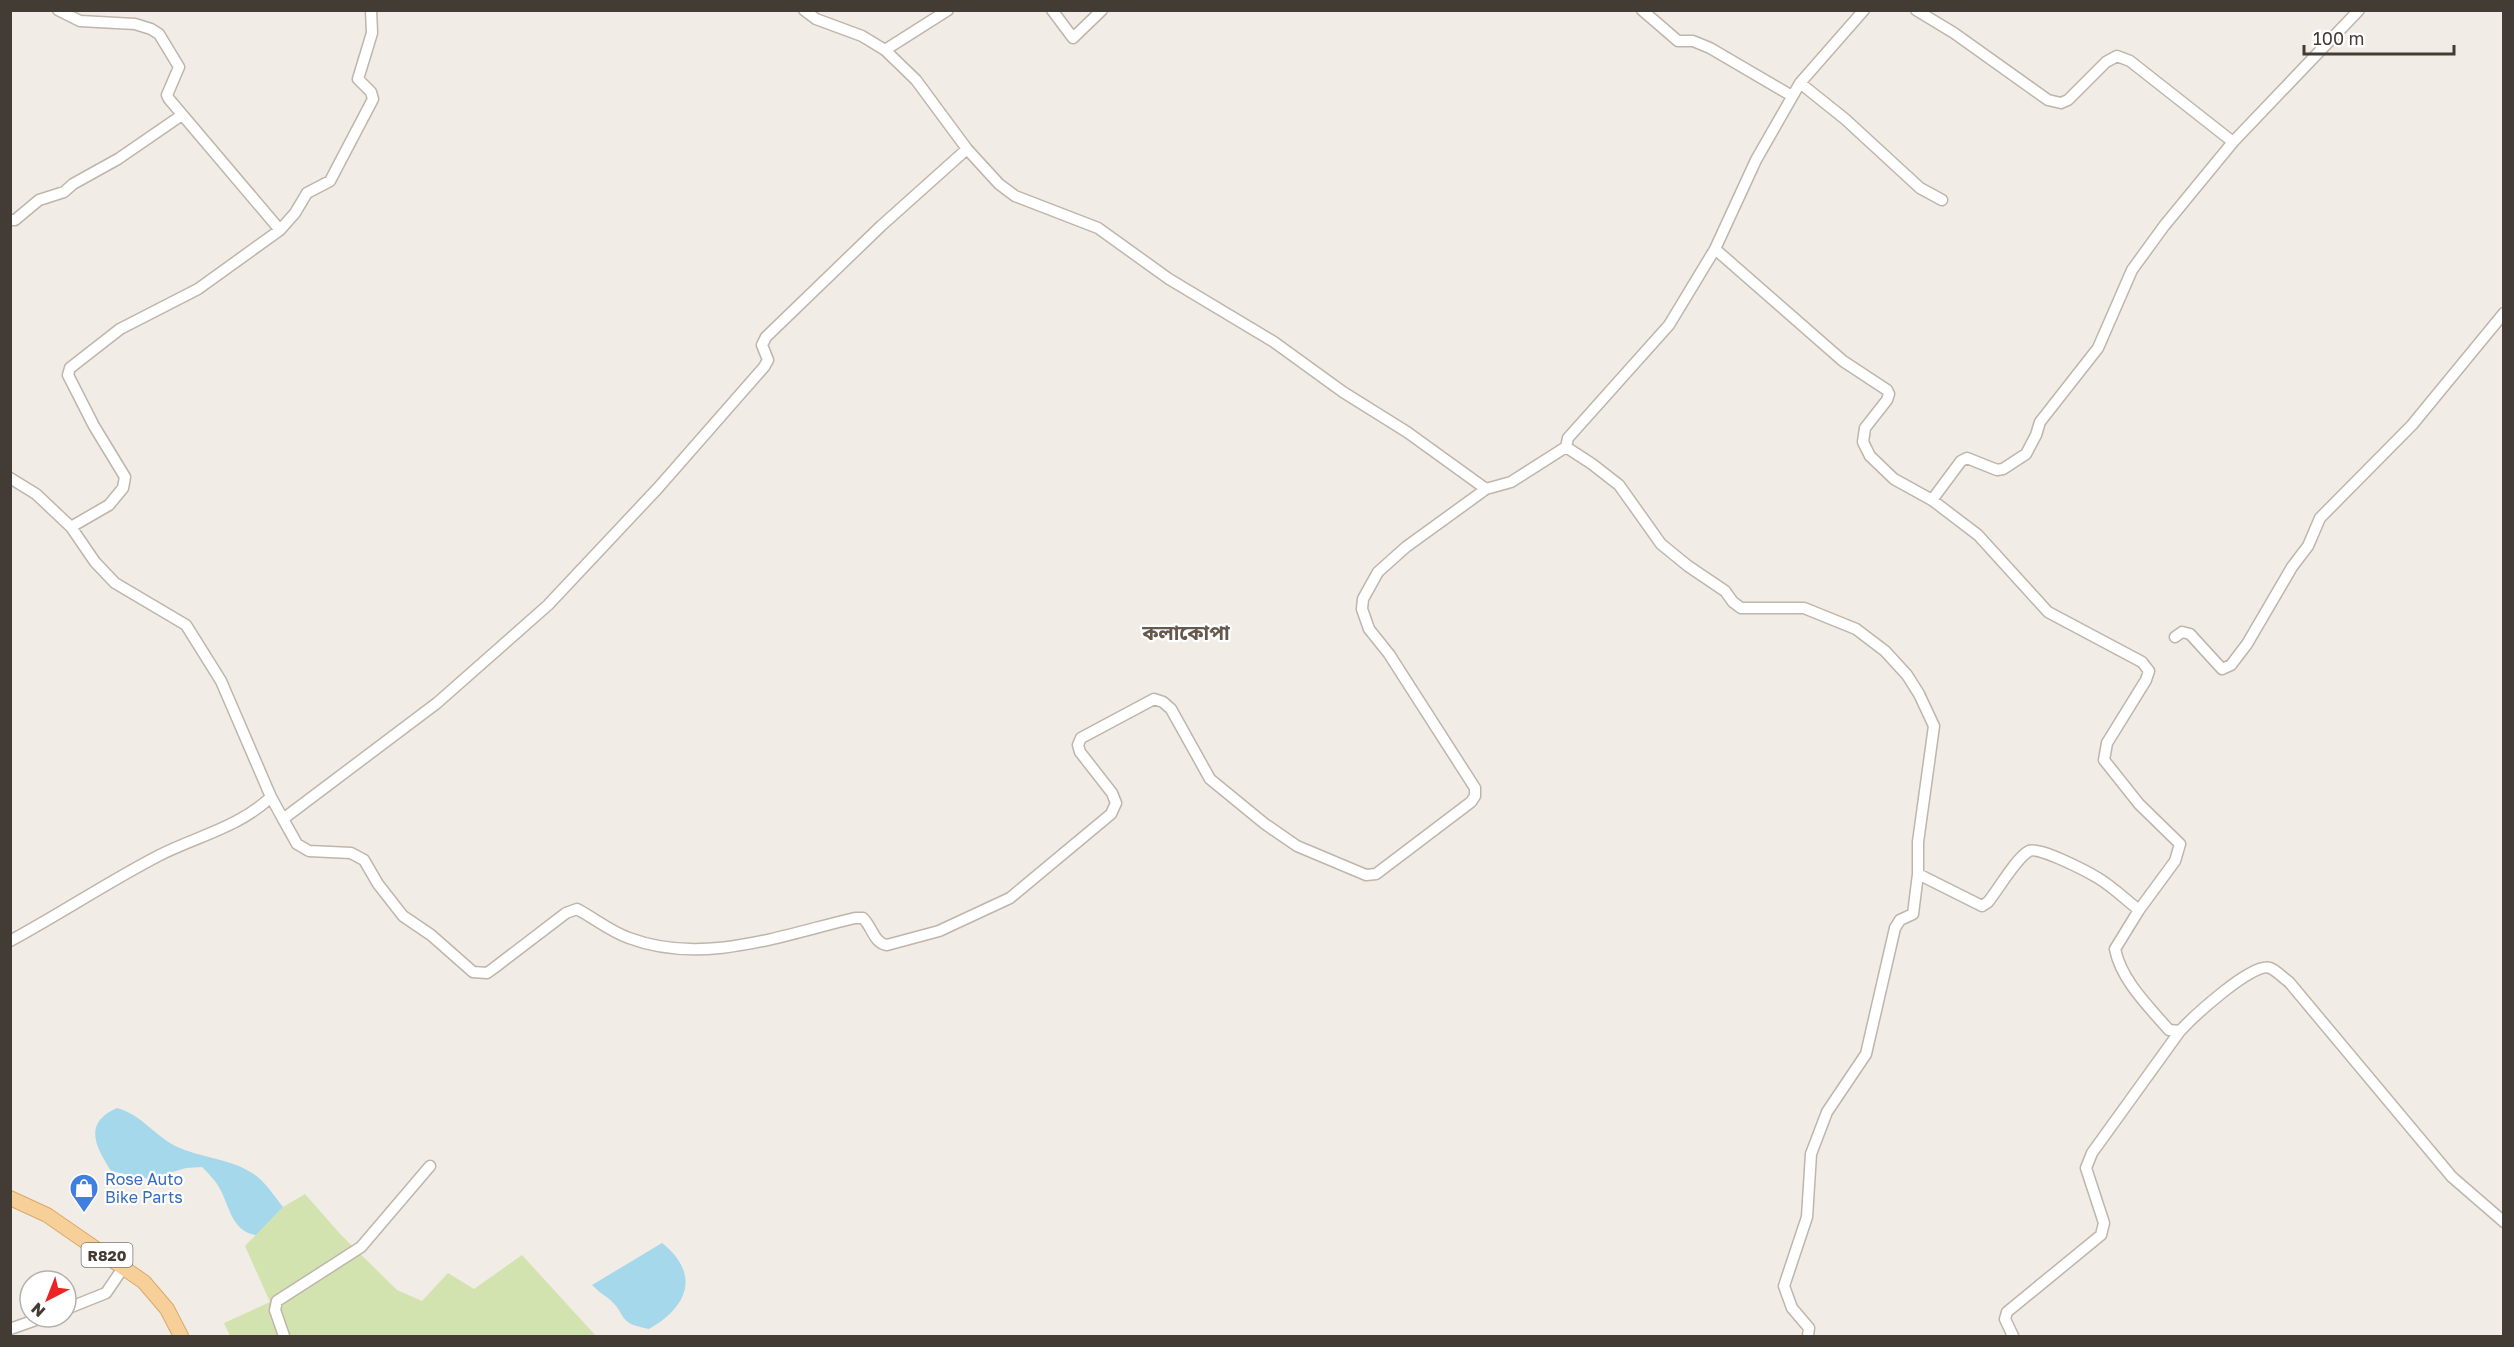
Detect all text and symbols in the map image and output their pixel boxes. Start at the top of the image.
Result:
scale bar [2304,18,2454,56]
text: 100 m [2313,27,2364,49]
district label: কলাকোপা [1141,620,1230,644]
place label: Rose Auto Bike Parts [105,1169,183,1207]
shop icon: Rose Auto Bike Parts [68,1172,100,1214]
road number: R820 [82,1243,132,1267]
north arrow [18,1269,78,1329]
text: N [27,1299,49,1322]

